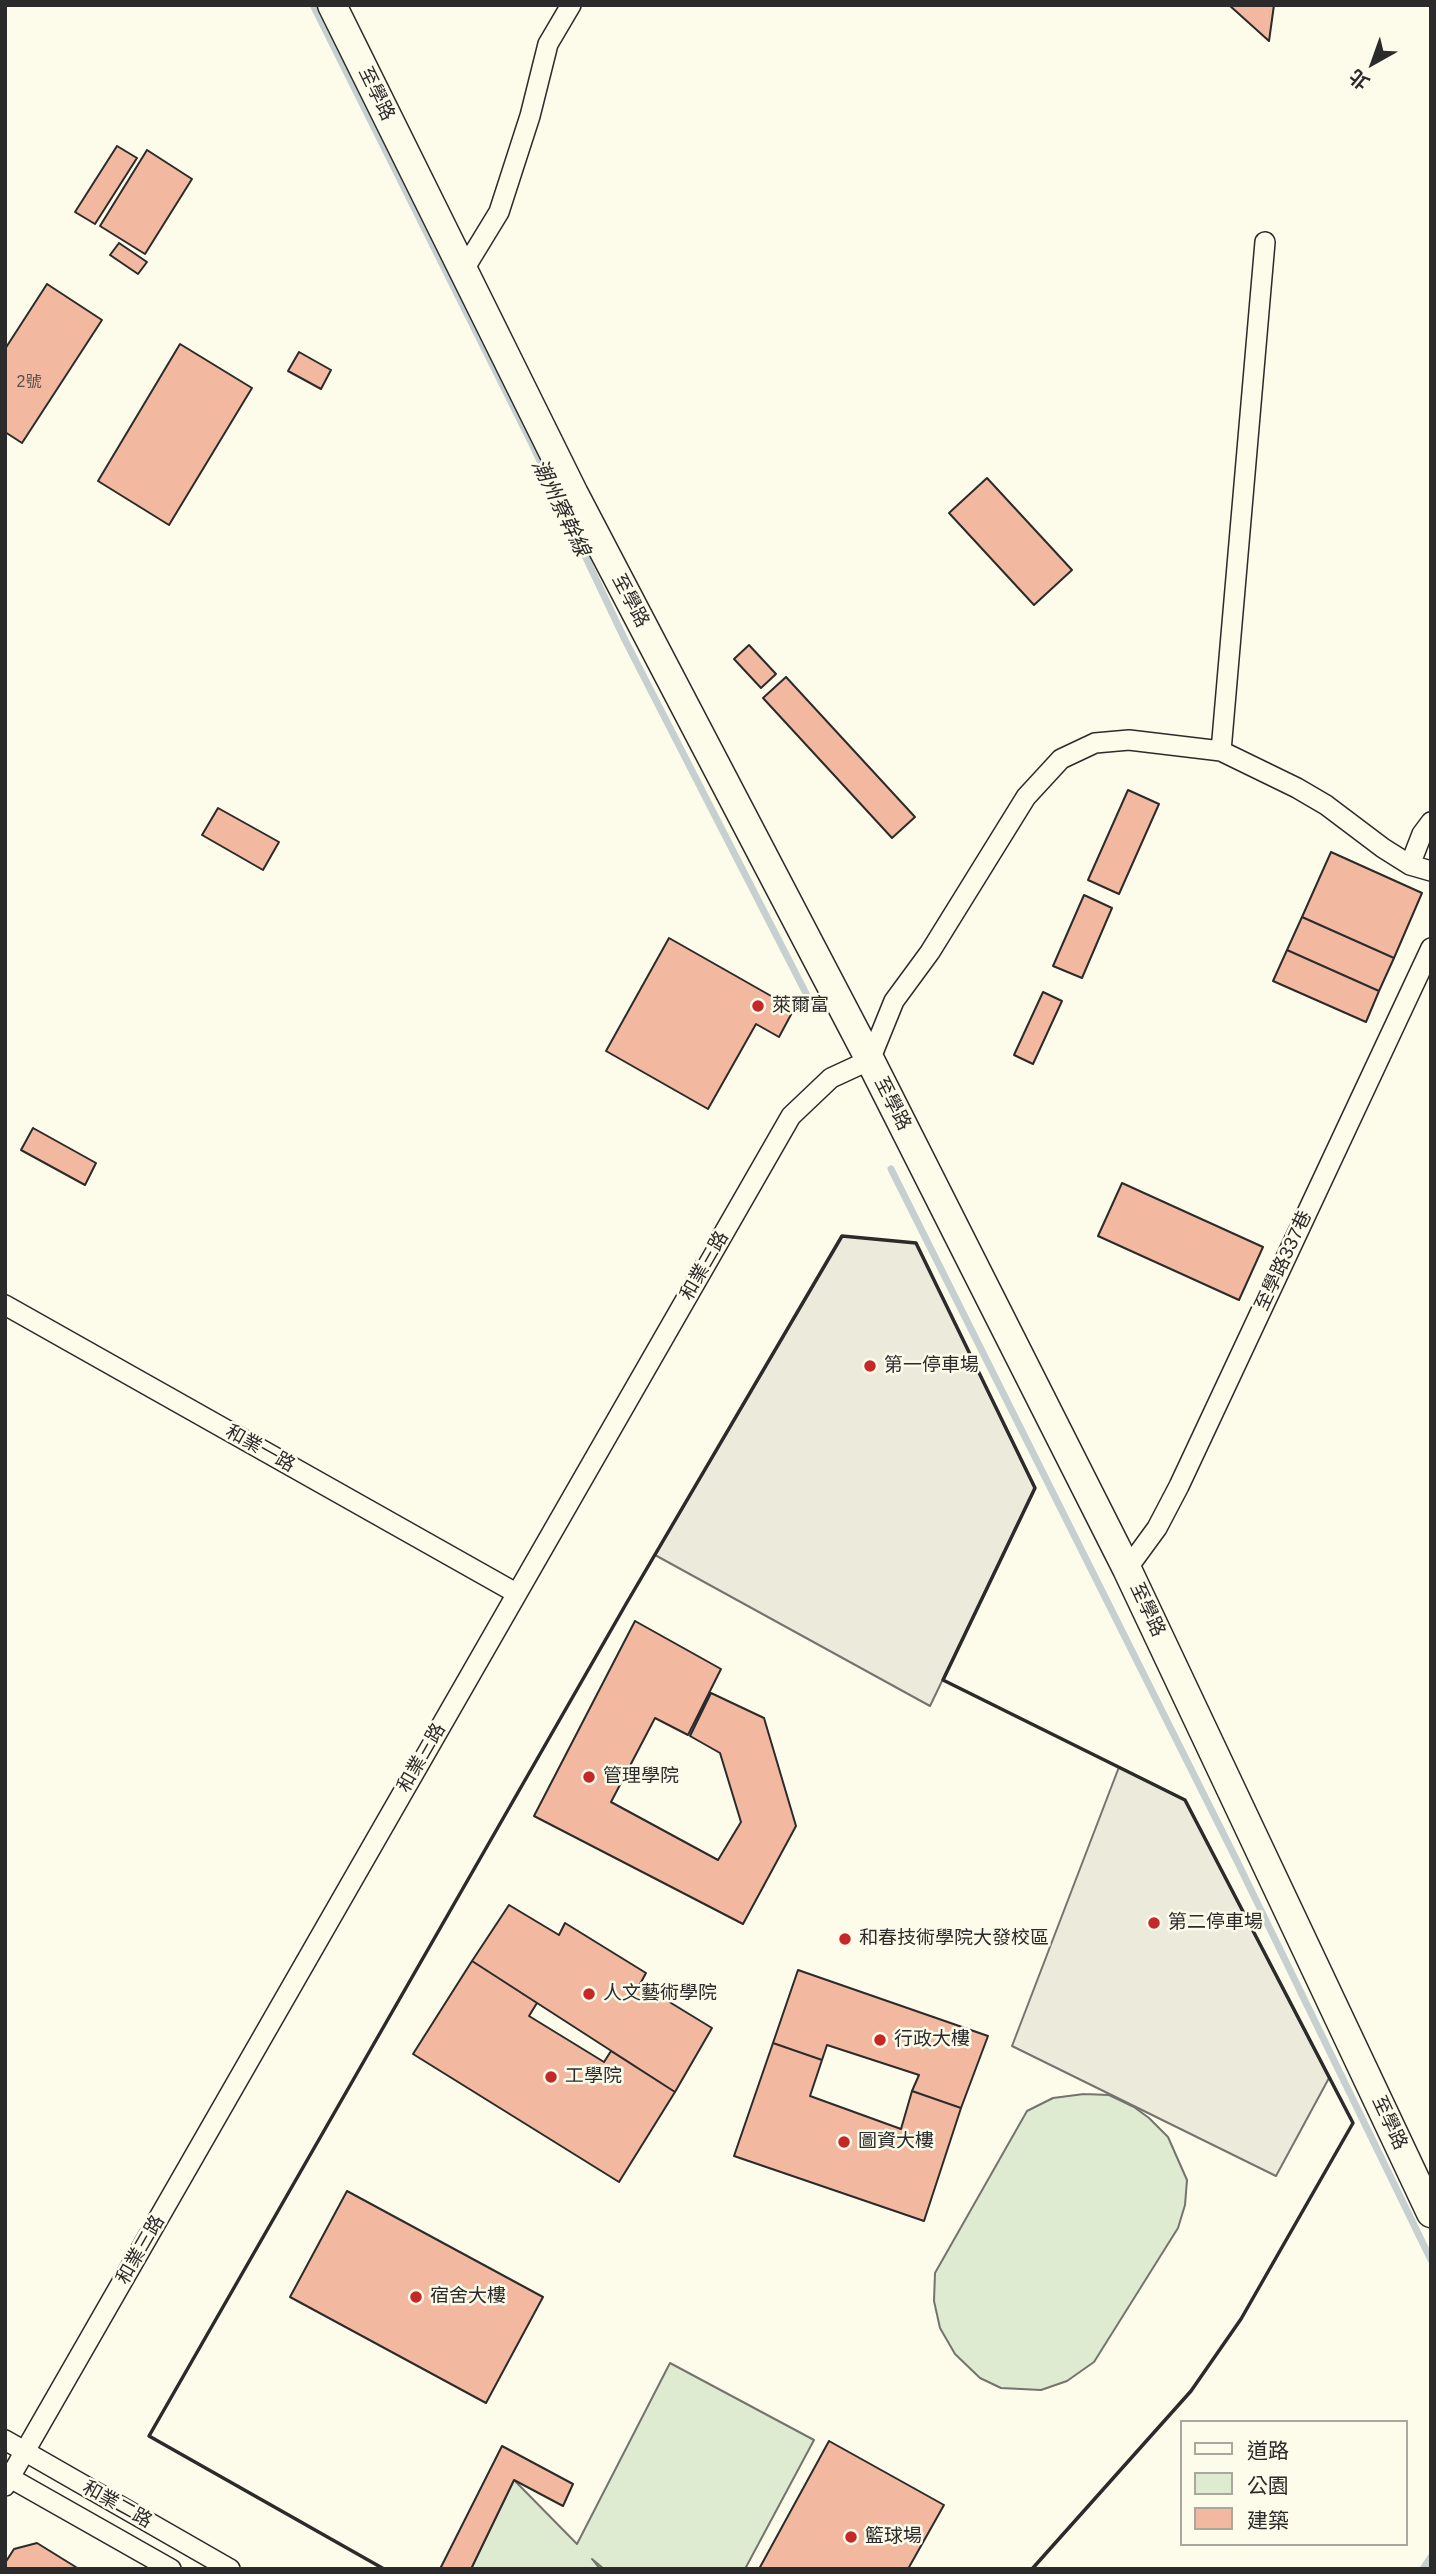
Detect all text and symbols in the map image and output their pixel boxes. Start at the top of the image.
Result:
north arrow [1338,28,1408,98]
street label: 至學路 [353,63,399,125]
text: 北 [1345,65,1373,94]
house number: 2號 [17,373,41,393]
water label: 潮州寮幹線 [526,455,594,561]
street label: 至學路 [607,570,653,632]
place label: 萊爾富 [772,995,829,1017]
marker: 萊爾富 [750,998,766,1014]
street label: 至學路 [869,1073,915,1135]
street label: 至學路337巷 [1251,1207,1317,1315]
street label: 和業三路 [676,1227,734,1305]
place label: 第一停車場 [884,1355,979,1377]
marker: 第一停車場 [862,1358,878,1374]
street label: 和業一路 [221,1421,299,1477]
street label: 至學路 [1125,1579,1169,1641]
street label: 和業三路 [393,1719,451,1797]
place label: 管理學院 [603,1766,679,1788]
marker: 管理學院 [581,1769,597,1785]
place label: 第二停車場 [1168,1912,1263,1934]
marker: 第二停車場 [1146,1915,1162,1931]
place label: 和春技術學院大發校區 [859,1928,1049,1950]
marker: 和春技術學院大發校區 [837,1931,853,1947]
place label: 人文藝術學院 [603,1983,717,2005]
marker: 人文藝術學院 [581,1986,597,2002]
place label: 行政大樓 [894,2029,970,2051]
marker: 行政大樓 [872,2032,888,2048]
place label: 工學院 [565,2066,622,2088]
marker: 工學院 [543,2069,559,2085]
street label: 至學路 [1367,2092,1411,2154]
place label: 圖資大樓 [858,2131,934,2153]
marker: 圖資大樓 [836,2134,852,2150]
street label: 和業三路 [112,2211,170,2289]
place label: 宿舍大樓 [430,2286,506,2308]
marker: 宿舍大樓 [408,2289,424,2305]
legend [1180,2420,1408,2546]
text: 道路 [1247,2439,1289,2462]
text: 公園 [1247,2474,1289,2497]
street label: 和業二路 [78,2477,156,2533]
text: 建築 [1247,2509,1289,2532]
place label: 籃球場 [865,2526,922,2548]
marker: 籃球場 [843,2529,859,2545]

